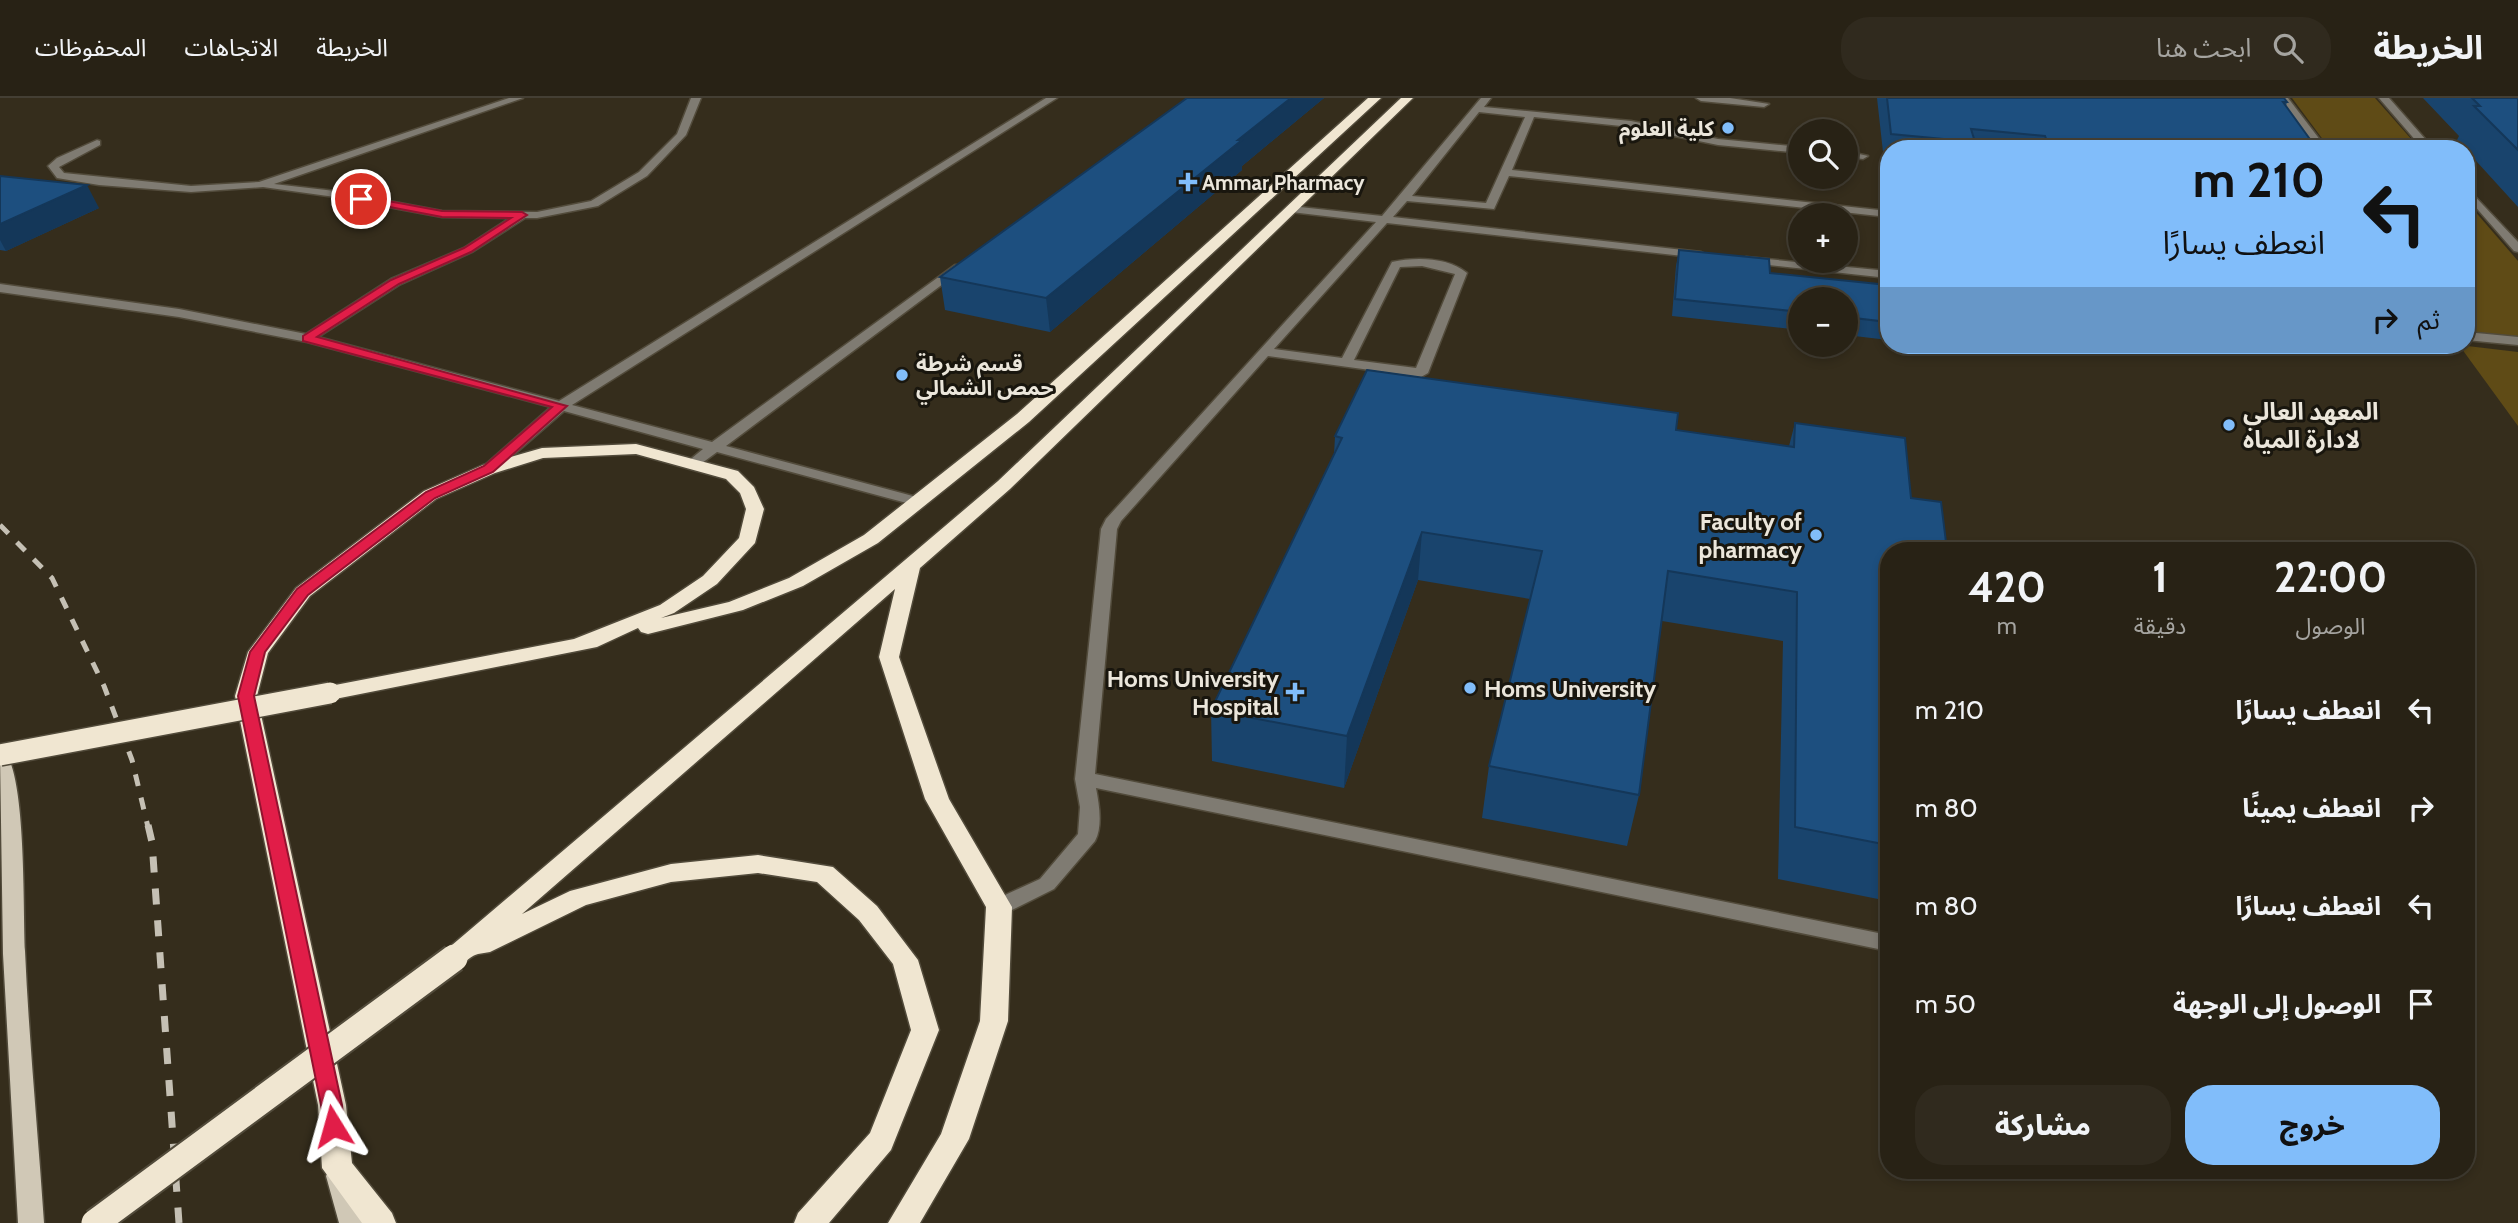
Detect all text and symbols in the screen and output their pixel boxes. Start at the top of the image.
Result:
search box [1841,17,2331,80]
text: الخريطة [2373,27,2483,67]
icon: search [2269,29,2307,67]
text: ابحث هنا [2156,32,2251,64]
text: المحفوظات [35,33,146,62]
text: الاتجاهات [184,33,278,62]
text: الخريطة [316,33,388,62]
place label: كلية العلوم [1619,116,1714,145]
map controls [1788,119,1858,357]
button: search [1788,119,1858,189]
marker: كلية العلوم [1720,120,1736,136]
text: 210 m [2193,150,2325,209]
icon: left [2349,168,2440,259]
pin [331,169,391,229]
place label: Ammar Pharmacy [1202,170,1365,195]
marker: Ammar Pharmacy [1180,174,1196,190]
icon: arrive [342,180,380,218]
button: + [1788,203,1858,273]
text: انعطف يسارًا [2162,223,2325,262]
button: − [1788,287,1858,357]
icon: right [2366,301,2404,339]
text: ثم [2418,304,2440,336]
place label: قسم شرطة حمص الشمالي [916,351,1054,404]
marker: قسم شرطة حمص الشمالي [894,367,910,383]
place label: المعهد العالي لادارة المياه [2243,397,2379,454]
marker: المعهد العالي لادارة المياه [2221,417,2237,433]
place label: Faculty of pharmacy [1699,507,1802,564]
marker: Faculty of pharmacy [1808,527,1824,543]
text: 1 [2152,551,2168,603]
text: 22:00 [2274,551,2387,603]
text: 420 [1968,561,2046,613]
text: m [1997,612,2017,640]
text: دقيقة [2134,612,2186,640]
text: الوصول [2296,612,2366,640]
place label: Homs University Hospital [1107,664,1279,721]
place label: Homs University [1484,674,1656,703]
marker: Homs University [1462,680,1478,696]
marker: Homs University Hospital [1285,682,1305,702]
icon: left [2402,691,2440,729]
text: 210 m [1915,694,1984,726]
text: انعطف يسارًا [2235,694,2381,726]
icon: right [2402,789,2440,827]
text: 80 m [1915,792,1978,824]
text: انعطف يمينًا [2242,792,2381,824]
icon: left [2402,887,2440,925]
text: 80 m [1915,890,1978,922]
text: انعطف يسارًا [2235,890,2381,922]
icon: arrive [2402,985,2440,1023]
text: 50 m [1915,988,1976,1020]
text: الوصول إلى الوجهة [2173,988,2381,1020]
button: مشاركة [1915,1085,2171,1165]
button: خروج [2185,1085,2440,1165]
position arrow [296,1089,370,1163]

